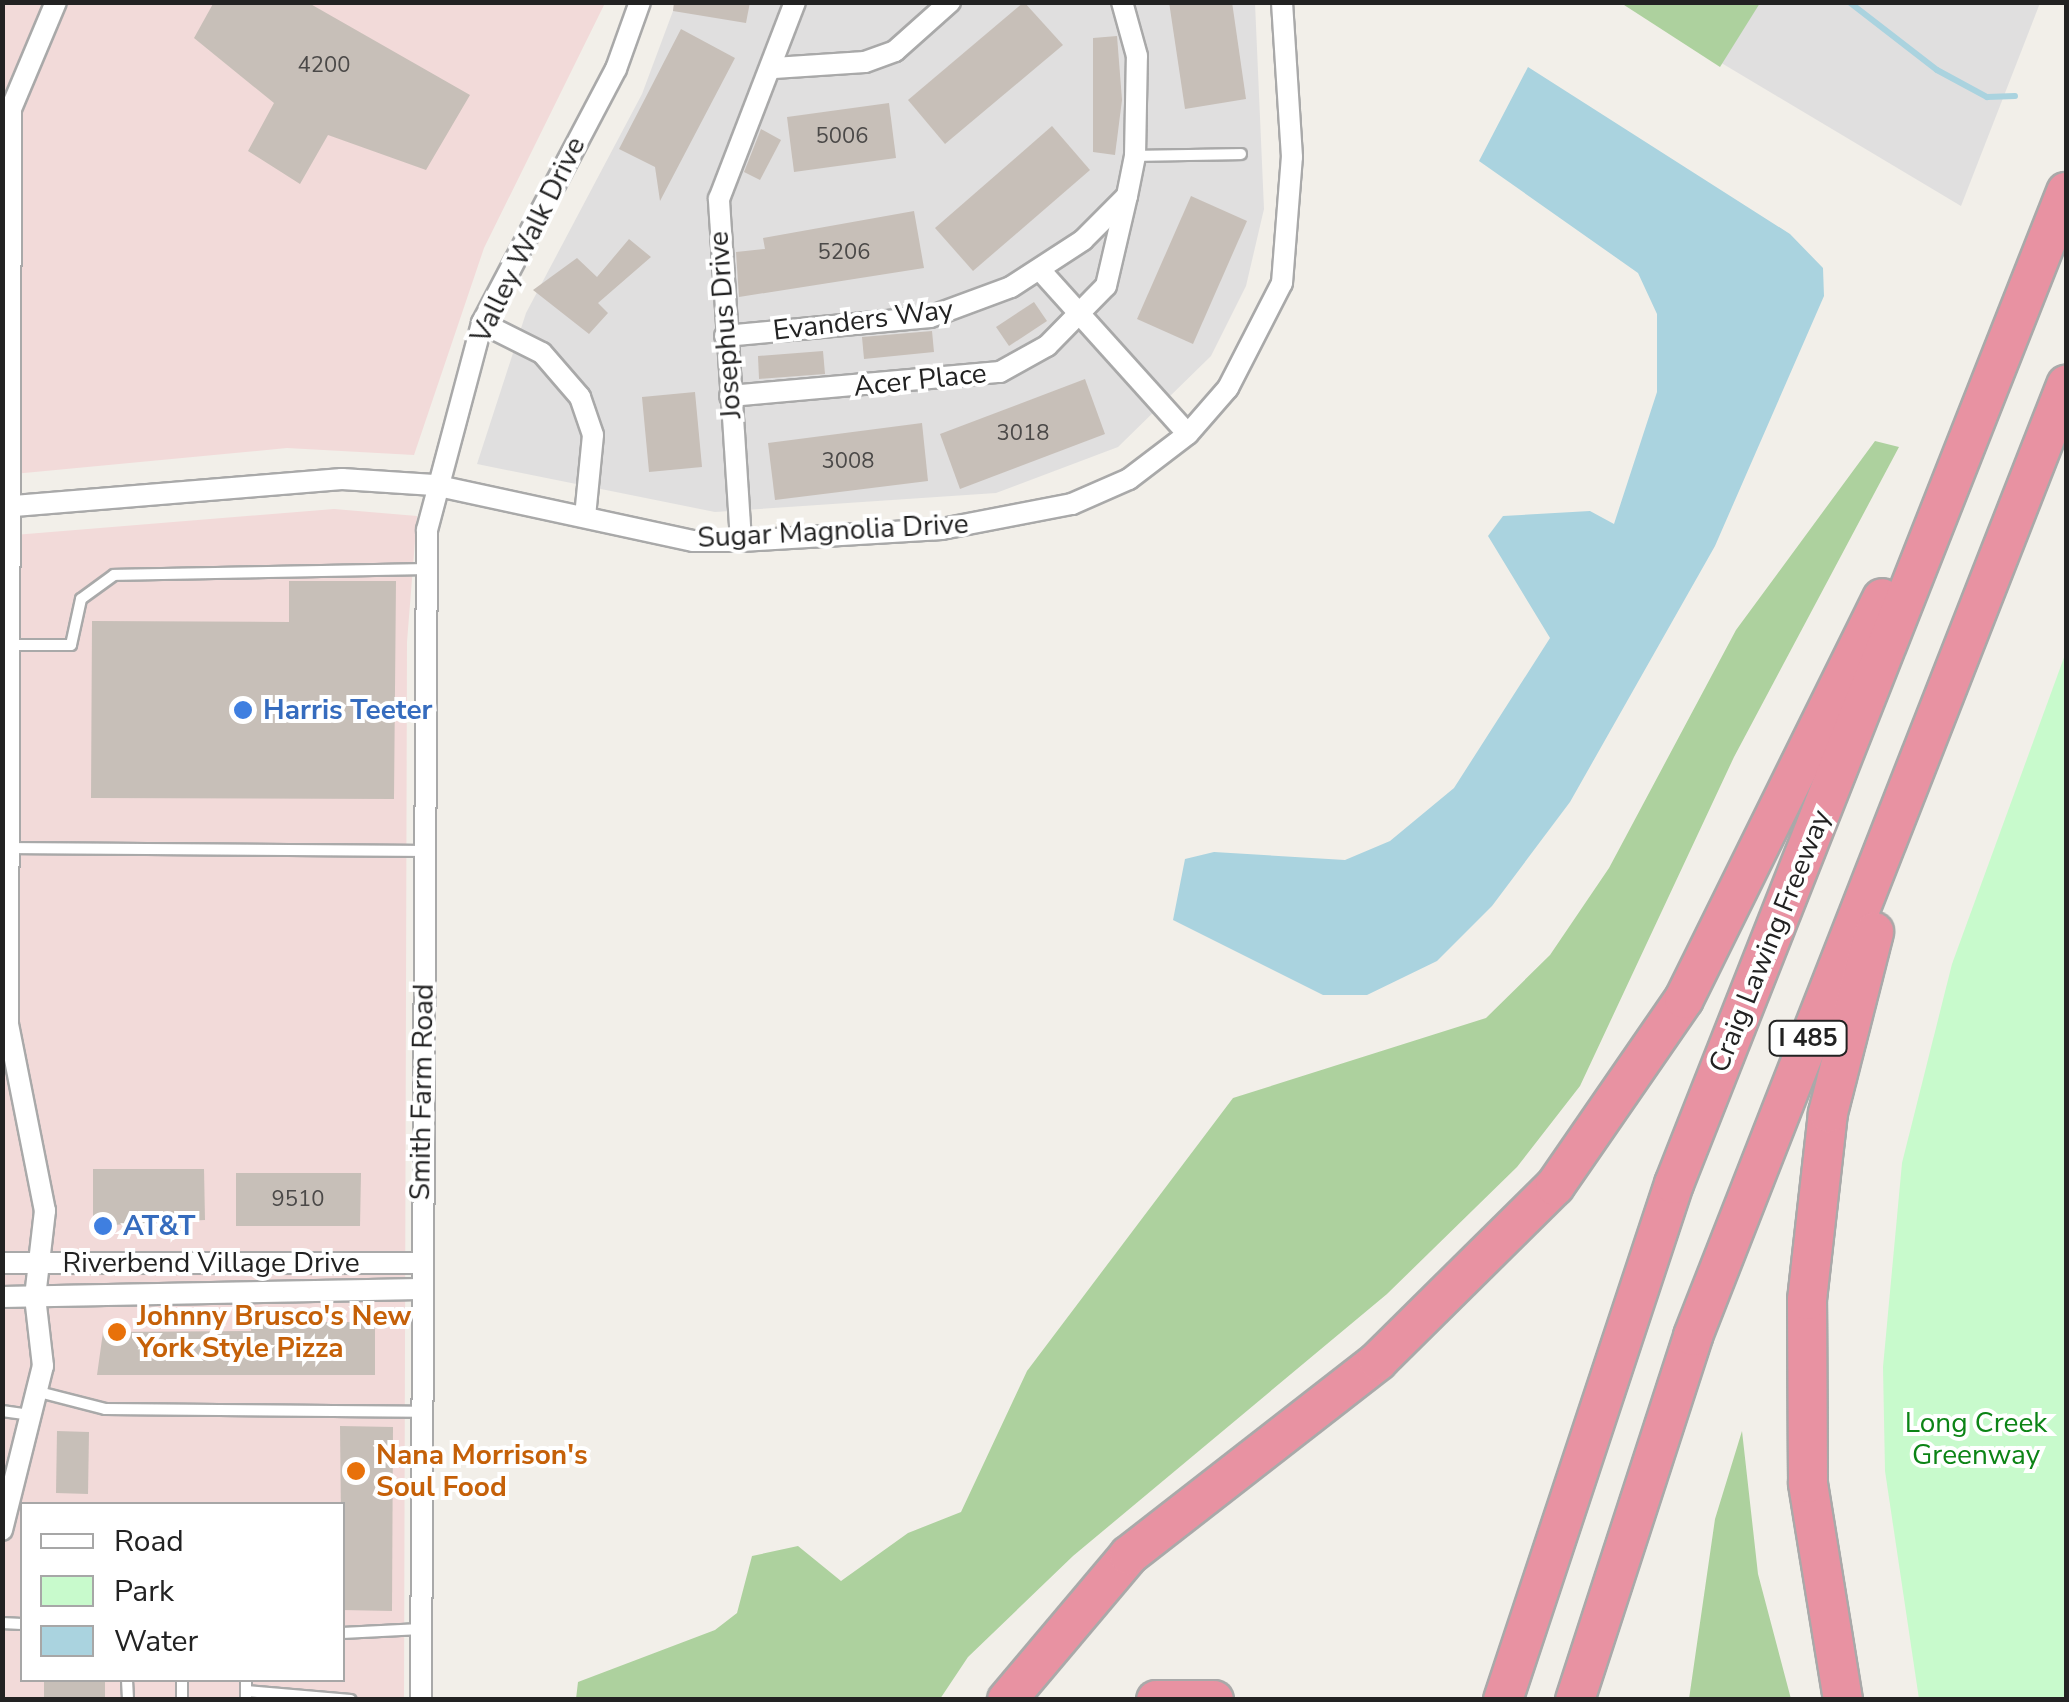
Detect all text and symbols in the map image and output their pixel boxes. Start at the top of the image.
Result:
house number: 4200 [298,53,350,79]
house number: 5006 [816,124,868,150]
street label: Valley Walk Drive [464,131,592,349]
street label: Josephus Drive [702,230,748,420]
house number: 5206 [818,240,870,266]
street label: Evanders Way [771,292,955,348]
street label: Acer Place [852,356,988,404]
house number: 3018 [997,421,1049,447]
house number: 3008 [822,449,874,475]
street label: Sugar Magnolia Drive [697,507,969,555]
place label: Harris Teeter [263,693,433,727]
marker: Harris Teeter [232,699,254,721]
street label: Craig Lawing Freeway [1702,805,1838,1077]
street label: Smith Farm Road [403,983,441,1201]
road number: I 485 [1768,1018,1848,1058]
house number: 9510 [272,1187,324,1213]
place label: AT&T [123,1209,195,1243]
marker: AT&T [92,1215,114,1237]
street label: Riverbend Village Drive [62,1246,360,1280]
place label: Johnny Brusco's New York Style Pizza [137,1299,411,1365]
marker: Johnny Brusco's New York Style Pizza [106,1321,128,1343]
park label: Long Creek Greenway [1905,1406,2047,1472]
place label: Nana Morrison's Soul Food [376,1438,588,1504]
marker: Nana Morrison's Soul Food [345,1460,367,1482]
legend [20,1502,345,1682]
text: Road [114,1521,184,1562]
text: Park [114,1571,174,1612]
text: Water [114,1621,198,1662]

